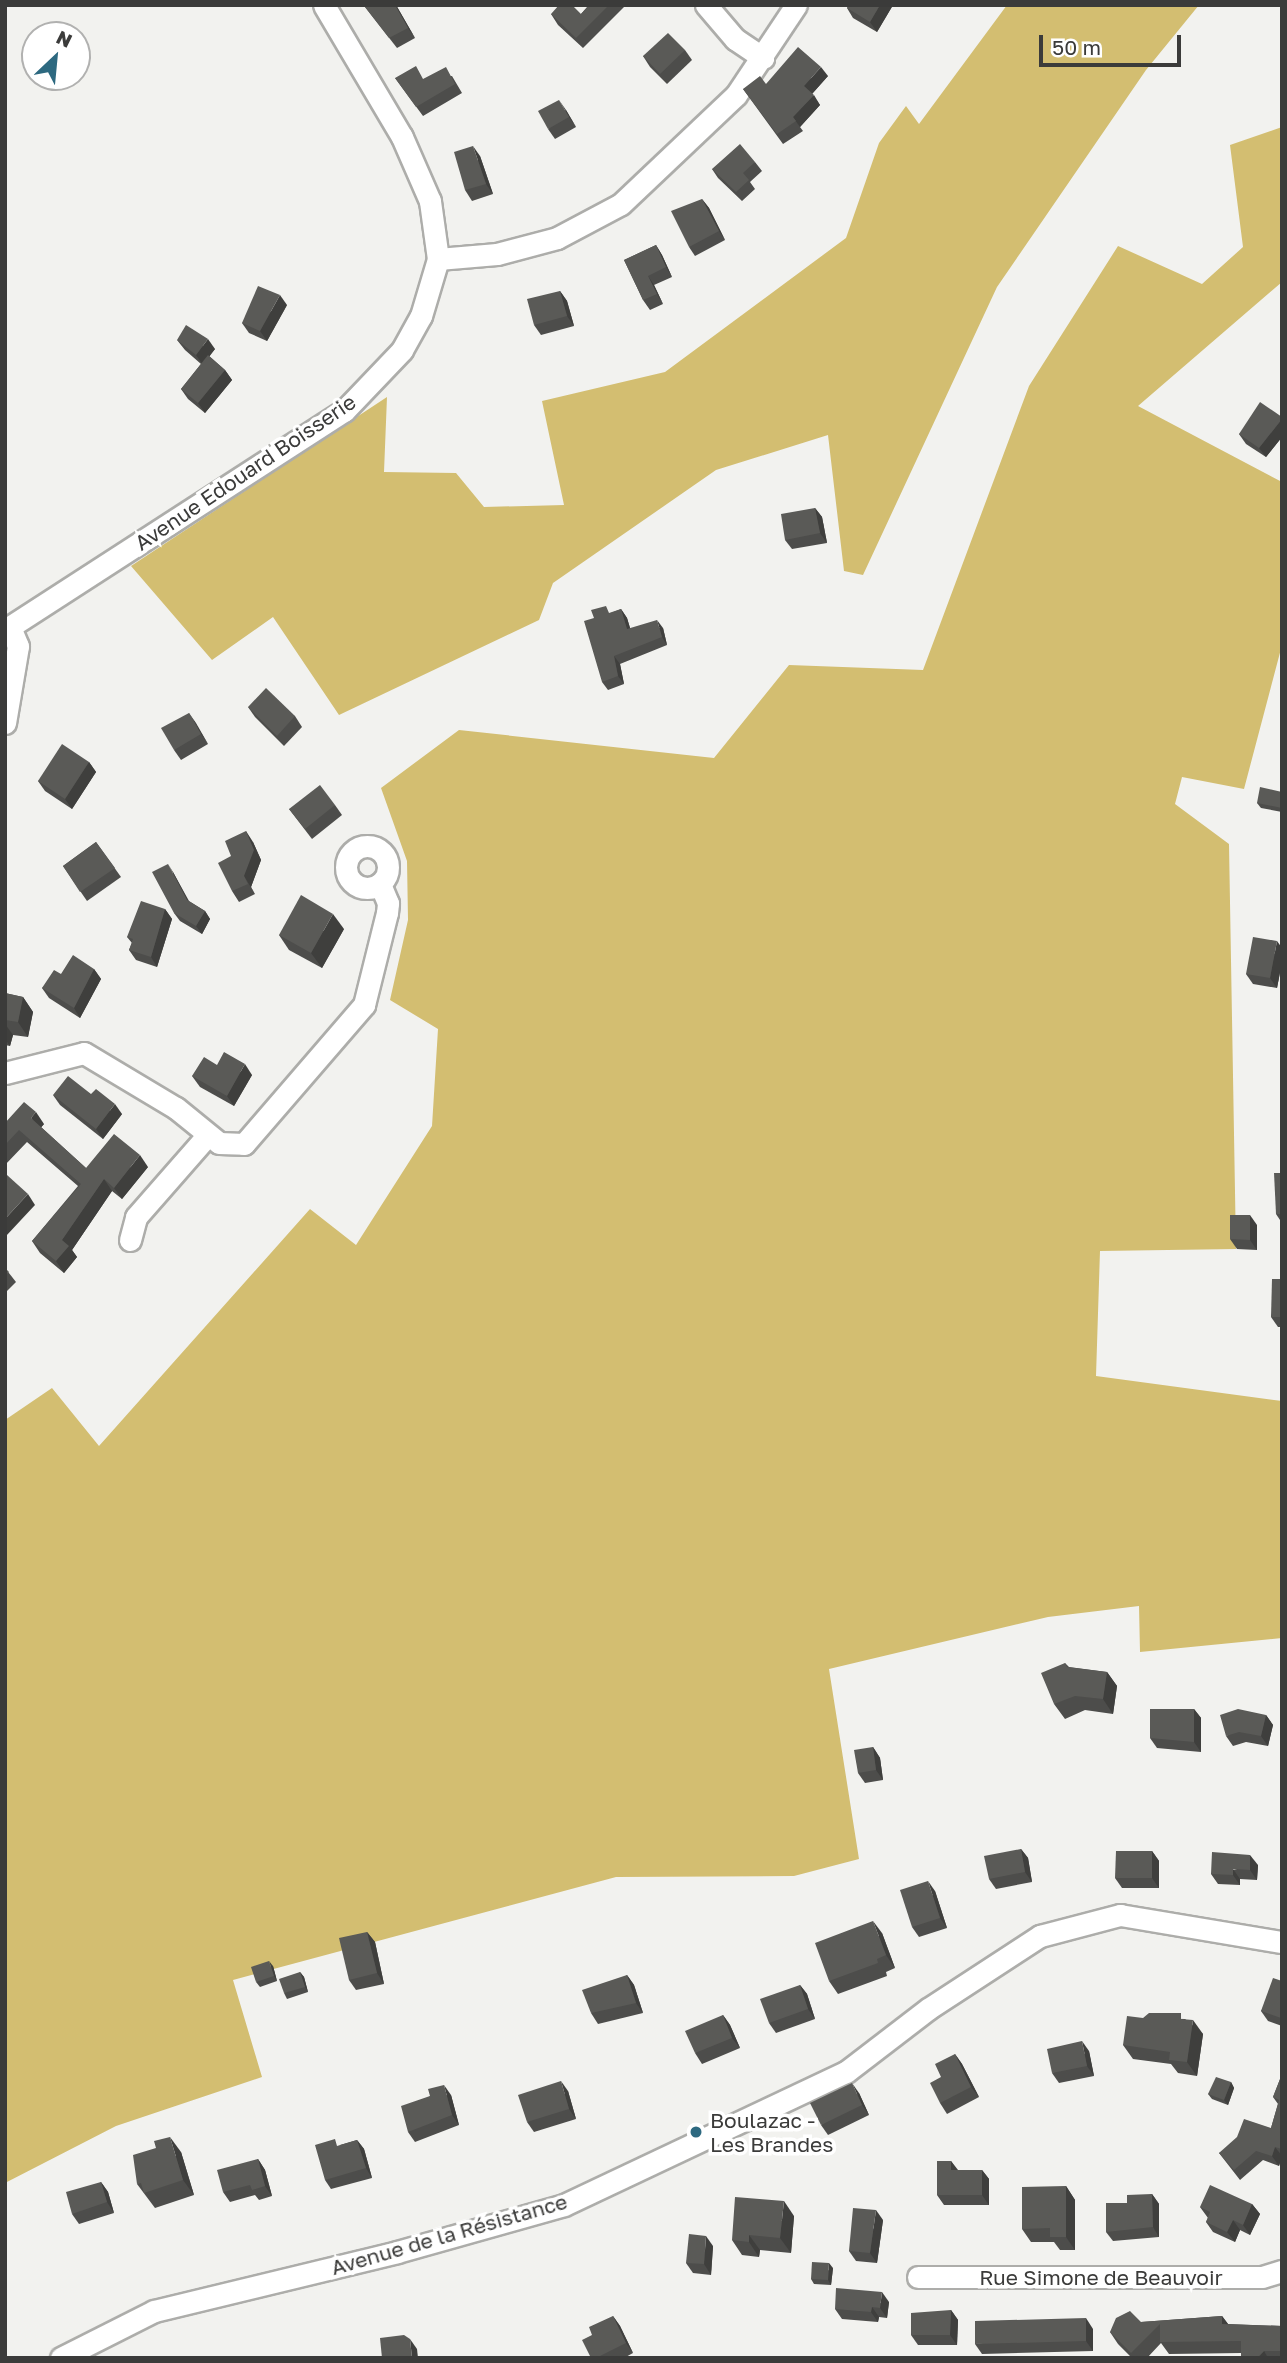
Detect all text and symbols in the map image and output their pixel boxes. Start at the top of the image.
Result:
north arrow [21,21,91,91]
scale bar [1042,21,1184,65]
text: N [53,25,76,52]
text: 50 m [1052,34,1101,60]
street label: Avenue Edouard Boisserie [130,389,360,555]
place label: Boulazac - Les Brandes [710,2107,833,2157]
marker: Boulazac - Les Brandes [688,2124,704,2140]
street label: Avenue de la Résistance [328,2188,570,2280]
street label: Rue Simone de Beauvoir [979,2264,1223,2290]

